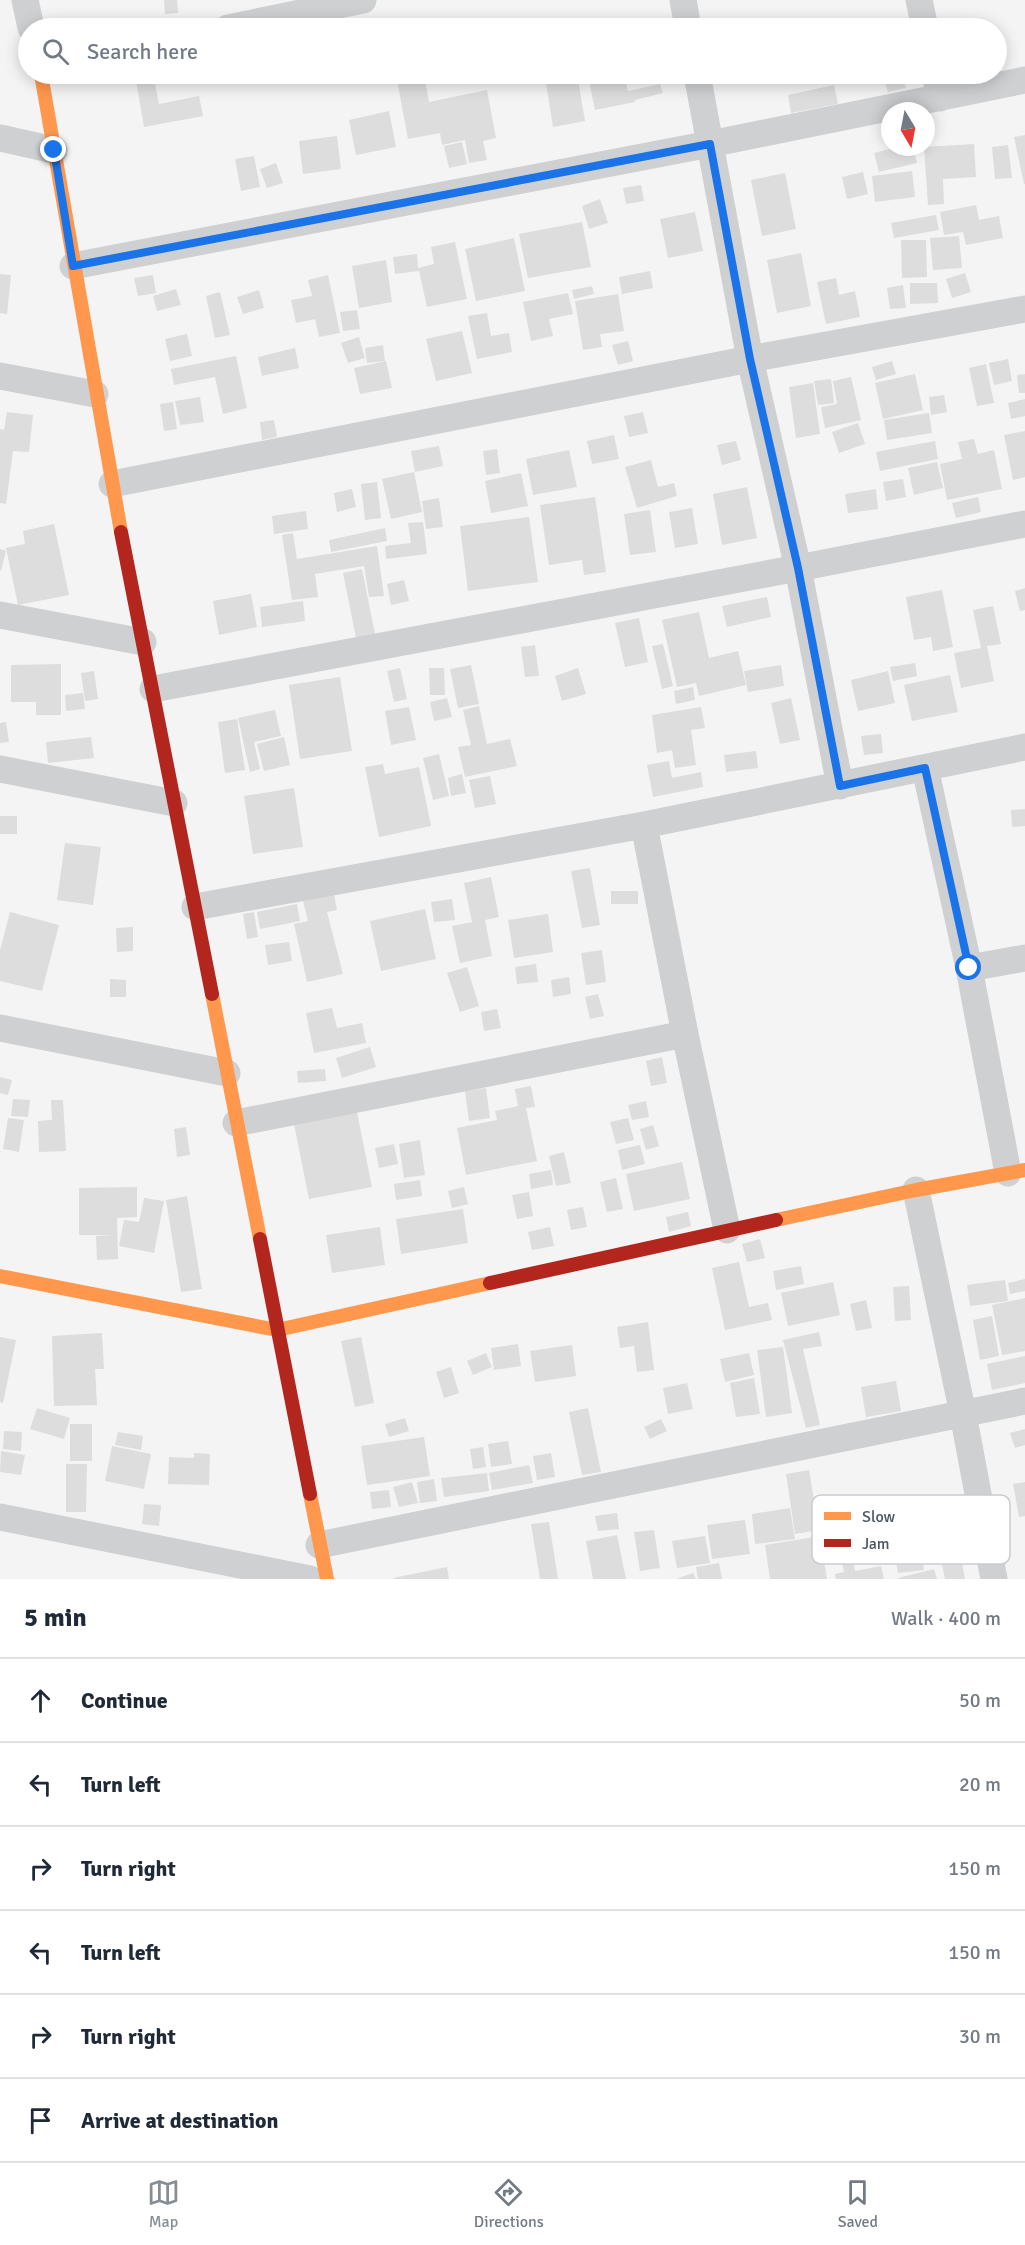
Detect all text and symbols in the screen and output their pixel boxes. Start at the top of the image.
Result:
search box [18,18,1007,84]
icon: search [39,35,72,68]
text: Search here [87,38,198,65]
north arrow [881,102,935,156]
route end [40,136,66,162]
route start [955,954,981,980]
legend [812,1495,1010,1564]
text: Slow [862,1507,896,1527]
text: Jam [862,1534,890,1554]
text: 5 min [24,1602,87,1634]
text: Walk · 400 m [891,1606,1001,1631]
icon: ahead [24,1684,57,1717]
text: Continue [81,1687,168,1714]
text: 50 m [959,1688,1001,1713]
icon: left [24,1768,57,1801]
text: Turn left [81,1771,161,1798]
text: 20 m [959,1772,1001,1797]
icon: right [24,1852,57,1885]
text: Turn right [81,1855,176,1882]
text: 150 m [948,1856,1001,1881]
icon: left [24,1936,57,1969]
text: Turn left [81,1939,161,1966]
text: 150 m [948,1940,1001,1965]
icon: right [24,2020,57,2053]
text: Turn right [81,2023,176,2050]
text: 30 m [959,2024,1001,2049]
icon: arrive [24,2104,57,2137]
text: Arrive at destination [81,2107,278,2134]
tab: Map [147,2176,180,2232]
tab: Directions [474,2176,544,2232]
tab: Saved [838,2176,878,2232]

